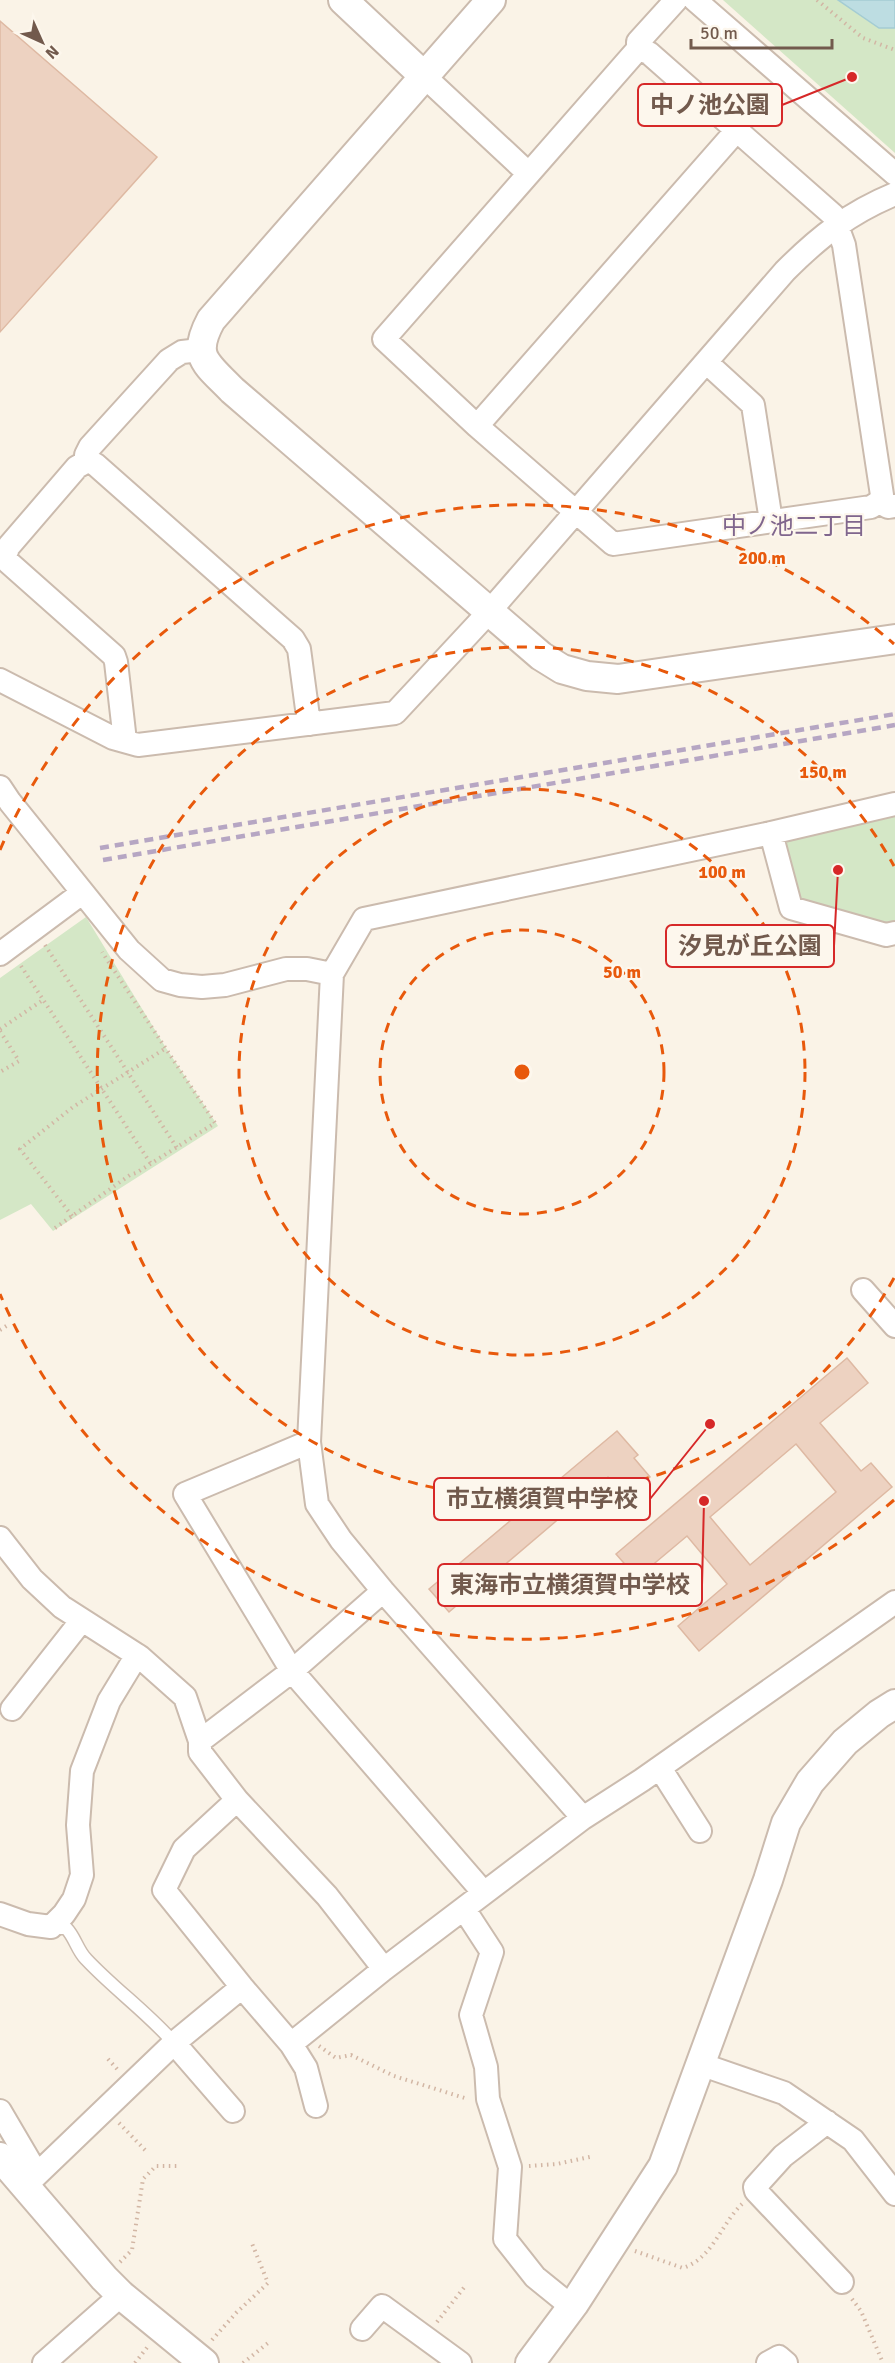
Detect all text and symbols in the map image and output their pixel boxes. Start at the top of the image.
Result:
north arrow [12,12,72,72]
scale bar [691,12,832,50]
text: 50 m [700,22,738,44]
text: N [41,41,63,63]
callout: 中ノ池公園 [638,84,782,126]
text: 中ノ池公園 [650,90,770,120]
district label: 中ノ池二丁目 [722,511,866,541]
text: 200 m [738,547,786,569]
text: 150 m [799,761,847,783]
text: 100 m [698,861,746,883]
callout: 汐見が丘公園 [666,925,834,967]
text: 汐見が丘公園 [678,931,822,961]
text: 50 m [603,961,641,983]
centre of rings [512,1062,532,1082]
callout: 市立横須賀中学校 [434,1478,650,1520]
text: 市立横須賀中学校 [446,1484,638,1514]
callout: 東海市立横須賀中学校 [438,1564,702,1606]
text: 東海市立横須賀中学校 [450,1570,690,1600]

